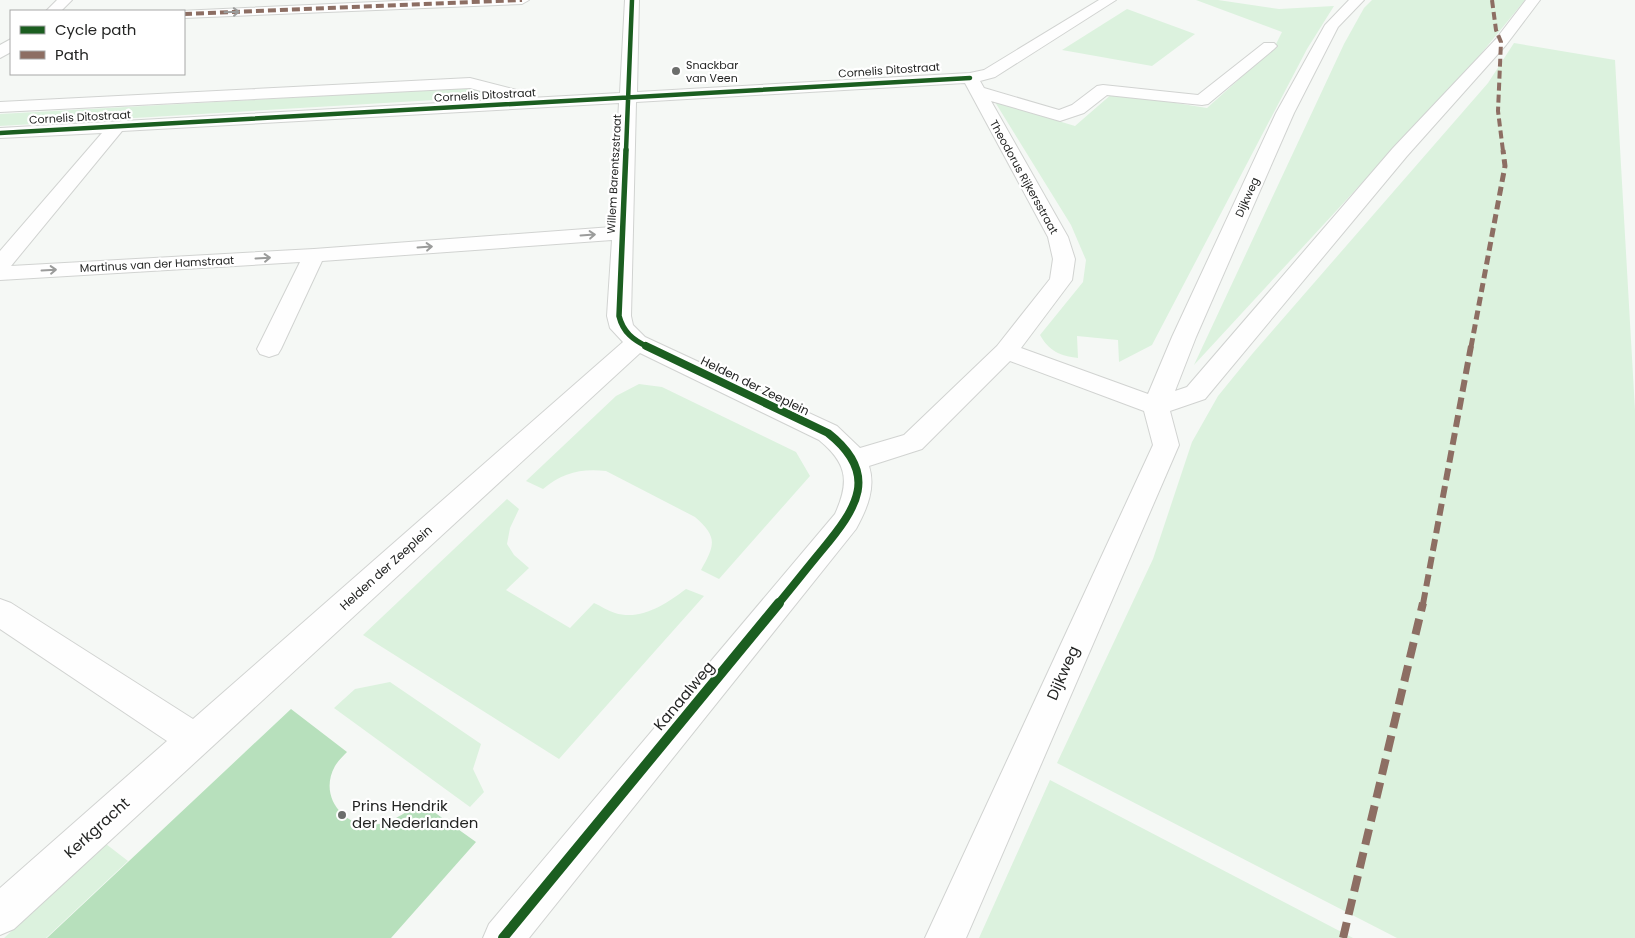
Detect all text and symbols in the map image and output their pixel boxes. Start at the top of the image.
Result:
one-way arrow [224,7,240,16]
legend [10,10,185,75]
text: Cycle path [55,19,136,40]
text: Path [55,44,89,65]
place label: Snackbar van Veen [686,57,738,86]
street label: Cornelis Ditostraat [838,58,940,82]
marker: Snackbar van Veen [670,65,682,77]
street label: Cornelis Ditostraat [434,84,536,106]
street label: Cornelis Ditostraat [29,106,131,128]
street label: Willem Barentszstraat [603,114,625,234]
street label: Theodorus Rijkersstraat [986,117,1062,237]
street label: Dijkweg [1231,174,1263,220]
one-way arrow [579,231,595,240]
one-way arrow [417,243,433,252]
street label: Martinus van der Hamstraat [79,252,235,276]
one-way arrow [255,254,271,263]
one-way arrow [40,266,56,275]
street label: Helden der Zeeplein [698,352,812,419]
street label: Helden der Zeeplein [336,522,436,614]
street label: Dijkweg [1041,642,1084,703]
street label: Kanaalweg [648,657,719,735]
street label: Kerkgracht [59,793,134,863]
place label: Prins Hendrik der Nederlanden [352,795,478,833]
marker: Prins Hendrik der Nederlanden [336,809,348,821]

